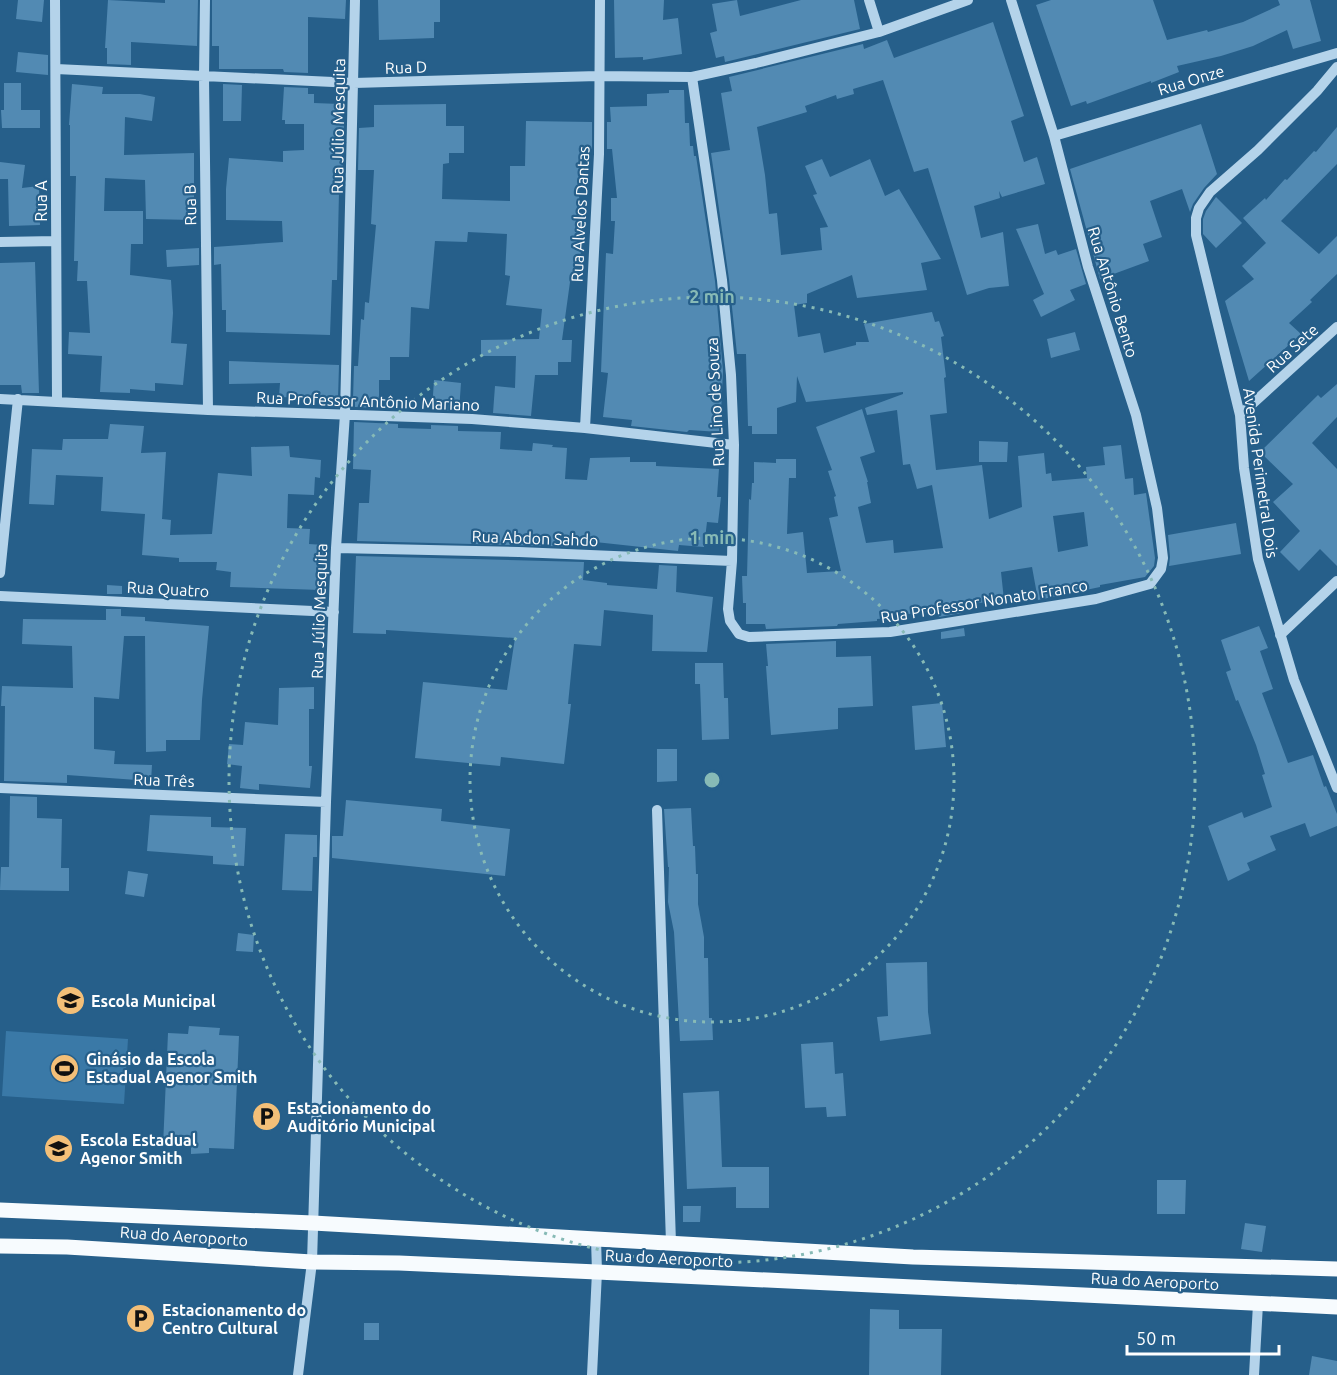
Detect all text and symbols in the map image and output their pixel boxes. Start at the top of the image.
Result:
street label: Rua D [385,57,427,77]
street label: Rua Júlio Mesquita [328,58,348,194]
street label: Rua Onze [1156,61,1226,99]
street label: Rua Alvelos Dantas [567,145,593,283]
street label: Rua A [32,180,50,222]
street label: Rua B [181,184,199,226]
street label: Rua Antônio Bento [1085,224,1141,360]
text: 2 min [689,286,735,306]
street label: Rua Sete [1262,320,1322,376]
street label: Rua Lino de Souza [703,337,727,467]
street label: Avenida Perimetral Dois [1240,387,1282,559]
street label: Rua Professor Antônio Mariano [256,388,480,414]
street label: Rua Abdon Sahdo [471,527,599,549]
text: 1 min [689,527,735,547]
street label: Rua Júlio Mesquita [308,543,330,679]
street label: Rua Professor Nonato Franco [879,576,1089,626]
street label: Rua Quatro [126,578,210,600]
street label: Rua Três [133,770,195,790]
centre of rings [702,770,722,790]
school or university icon: Escola Municipal [54,985,86,1017]
place label: Escola Municipal [91,992,216,1010]
place label: Ginásio da Escola Estadual Agenor Smith [86,1050,257,1086]
sports icon: Ginásio da Escola Estadual Agenor Smith [49,1052,81,1084]
place label: Estacionamento do Auditório Municipal [287,1099,435,1135]
parking icon: Estacionamento do Auditório Municipal [250,1101,282,1133]
place label: Escola Estadual Agenor Smith [80,1131,197,1167]
school or university icon: Escola Estadual Agenor Smith [43,1133,75,1165]
street label: Rua do Aeroporto [119,1223,249,1249]
street label: Rua do Aeroporto [604,1246,734,1270]
street label: Rua do Aeroporto [1090,1269,1220,1293]
place label: Estacionamento do Centro Cultural [162,1301,306,1337]
parking icon: Estacionamento do Centro Cultural [125,1303,157,1335]
scale bar [1127,1318,1278,1356]
text: 50 m [1136,1328,1176,1348]

